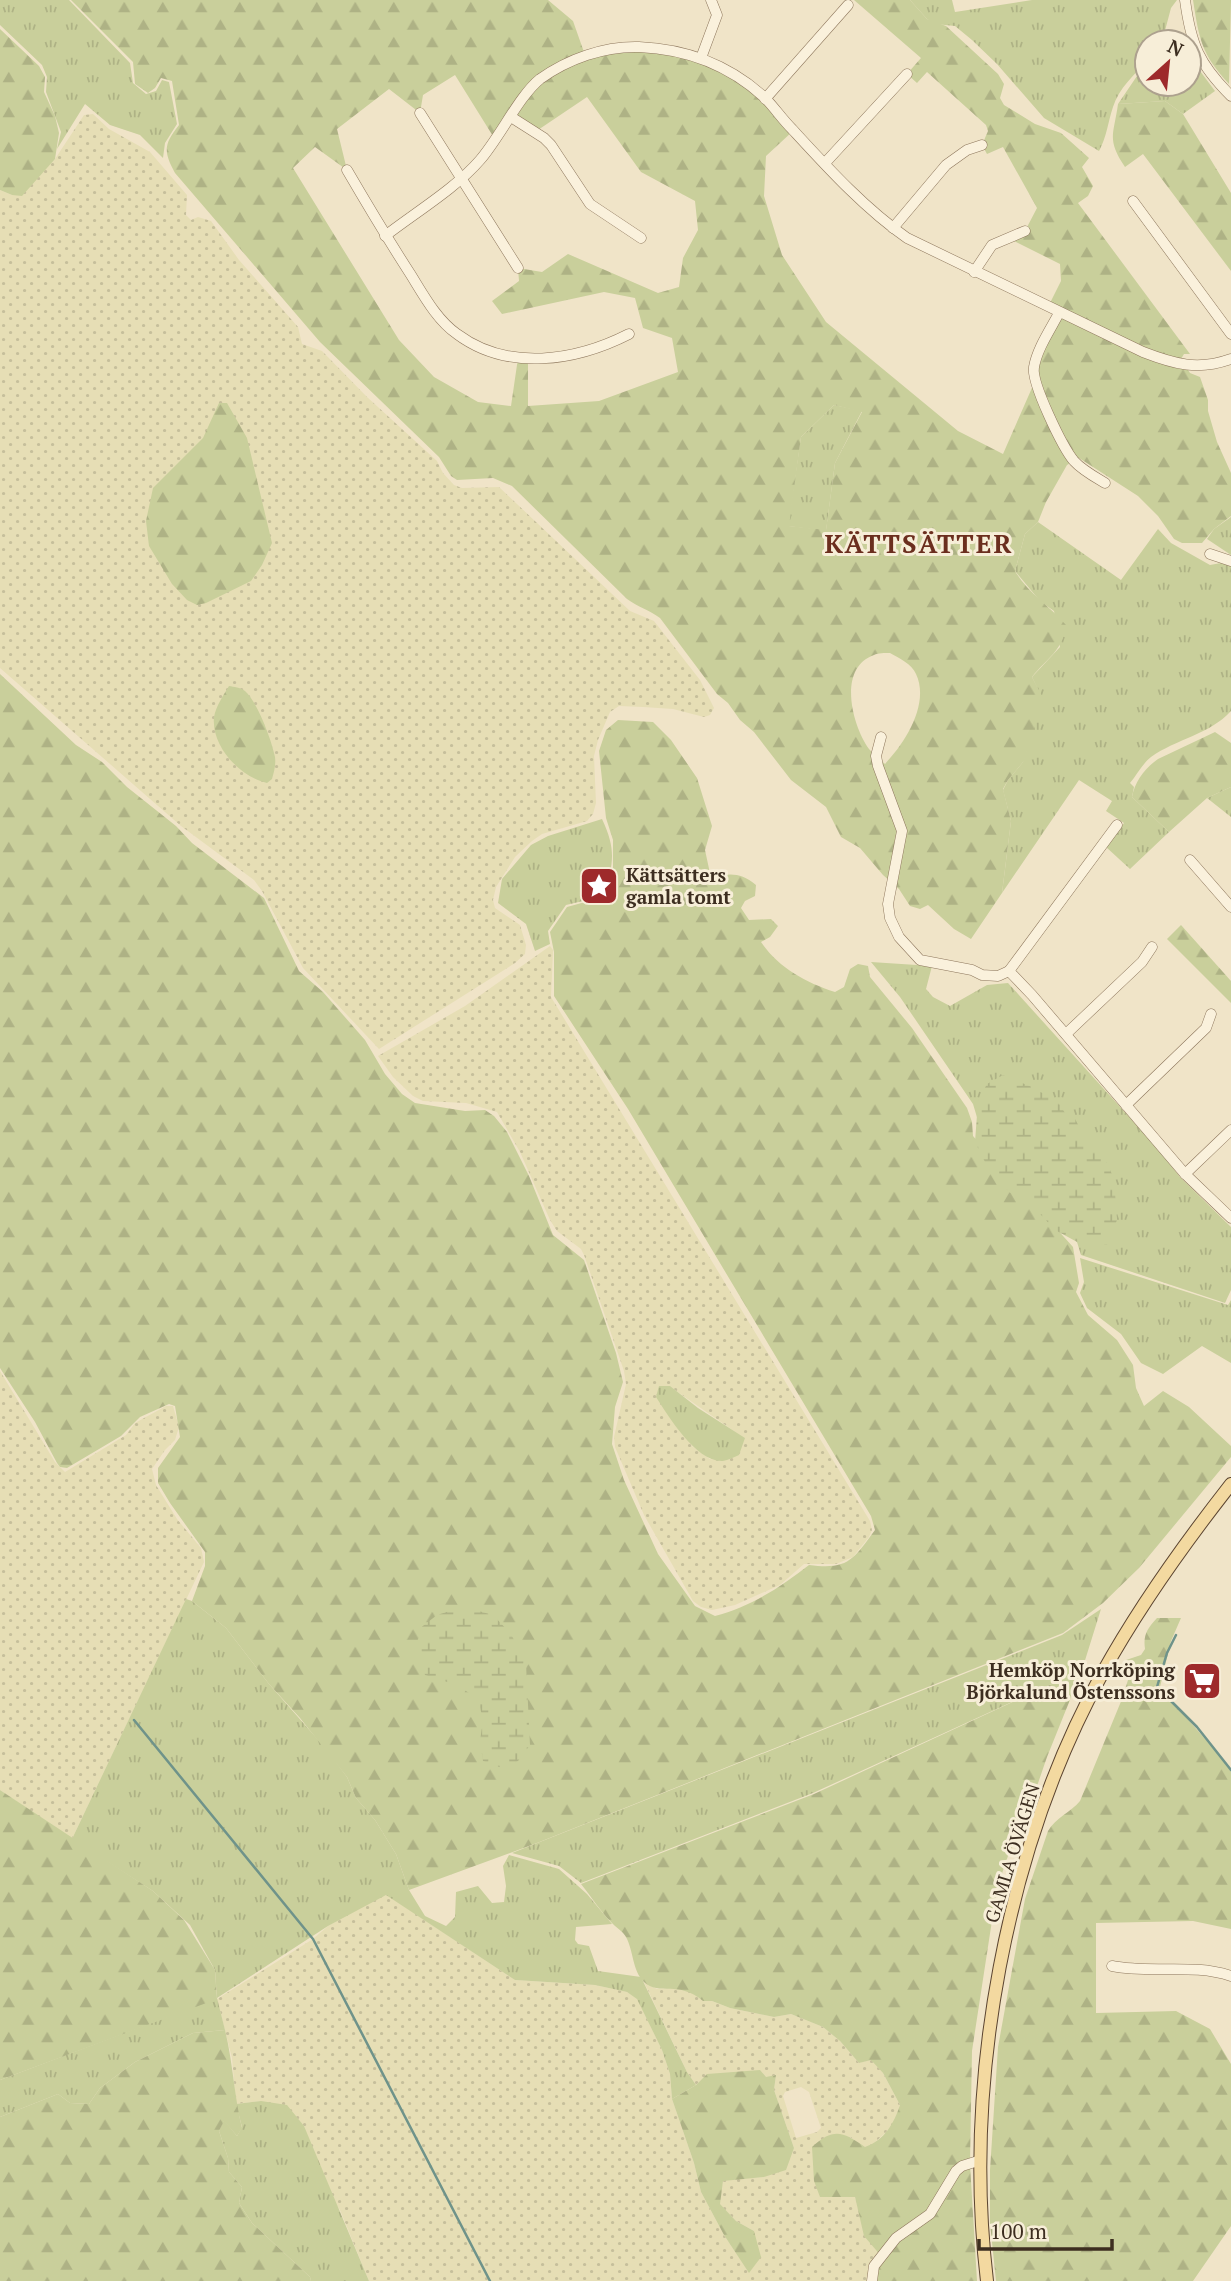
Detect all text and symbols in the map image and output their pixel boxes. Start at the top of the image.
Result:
north arrow [1133,28,1203,98]
text: N [1164,33,1189,62]
district label: KÄTTSÄTTER [824,526,1014,560]
place label: Kättsätters gamla tomt [626,862,731,909]
place icon: Kättsätters gamla tomt [578,865,620,907]
place label: Hemköp Norrköping Björkalund Östenssons [966,1657,1176,1704]
supermarket icon: Hemköp Norrköping Björkalund Östenssons [1181,1660,1223,1702]
street label: GAMLA ÖVÄGEN [978,1780,1045,1926]
scale bar [979,2208,1112,2252]
text: 100 m [990,2217,1047,2245]

